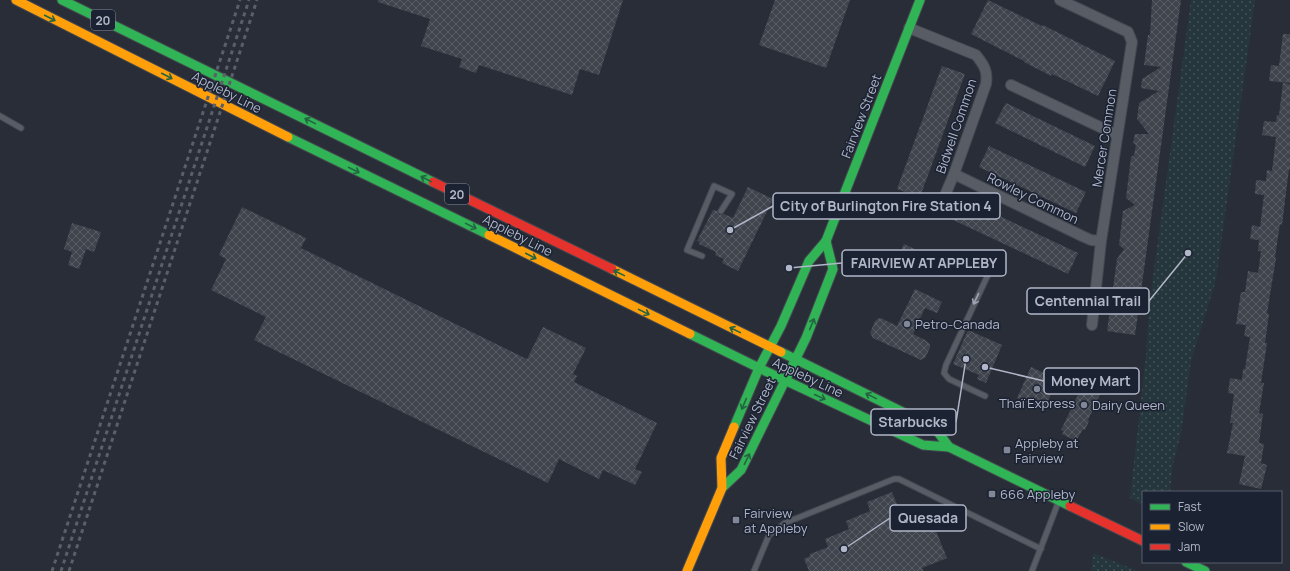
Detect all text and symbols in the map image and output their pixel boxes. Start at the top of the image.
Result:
road number: 20 [91,10,115,30]
one-way arrow [44,14,56,22]
street label: Appleby Line [189,67,265,117]
street label: Fairview Street [837,71,885,161]
one-way arrow [160,73,172,80]
street label: Bidwell Common [931,76,981,176]
street label: Mercer Common [1087,88,1121,188]
one-way arrow [304,117,316,124]
one-way arrow [347,166,359,174]
street label: Rowley Common [984,168,1082,228]
one-way arrow [421,174,433,182]
road number: 20 [445,184,469,204]
callout: City of Burlington Fire Station 4 [773,193,1000,219]
text: City of Burlington Fire Station 4 [780,196,992,215]
street label: Appleby Line [480,210,556,260]
one-way arrow [464,223,476,230]
callout: FAIRVIEW AT APPLEBY [842,250,1006,276]
one-way arrow [525,253,537,260]
text: FAIRVIEW AT APPLEBY [851,253,998,272]
one-way arrow [613,269,625,276]
callout: Centennial Trail [1027,288,1149,314]
text: Centennial Trail [1035,291,1141,310]
one-way arrow [972,293,979,305]
one-way arrow [638,309,650,316]
place label: Petro-Canada [915,315,1000,333]
one-way arrow [808,318,816,330]
marker: Petro-Canada [902,319,912,329]
one-way arrow [730,326,742,333]
street label: Appleby Line [770,353,847,401]
callout: Money Mart [1044,368,1139,394]
text: Money Mart [1051,371,1131,390]
street label: Fairview Street [724,374,780,462]
marker: Thaï Express [1032,384,1042,394]
one-way arrow [865,392,877,399]
one-way arrow [814,394,826,401]
place label: Thaï Express [999,394,1075,412]
place label: Dairy Queen [1092,396,1165,414]
one-way arrow [740,398,747,410]
marker: Dairy Queen [1079,400,1089,410]
callout: Starbucks [871,409,956,435]
text: Starbucks [878,412,948,431]
place label: Appleby at Fairview [1015,434,1079,467]
marker: Appleby at Fairview [1002,445,1012,455]
one-way arrow [744,453,751,465]
place label: 666 Appleby [1000,485,1075,503]
marker: 666 Appleby [987,489,997,499]
legend [1142,491,1282,563]
text: Fast [1178,498,1202,515]
place label: Fairview at Appleby [744,504,808,537]
callout: Quesada [890,505,966,531]
text: Quesada [898,508,958,527]
marker: Fairview at Appleby [731,515,741,525]
text: Slow [1178,518,1204,535]
text: Jam [1178,538,1200,555]

